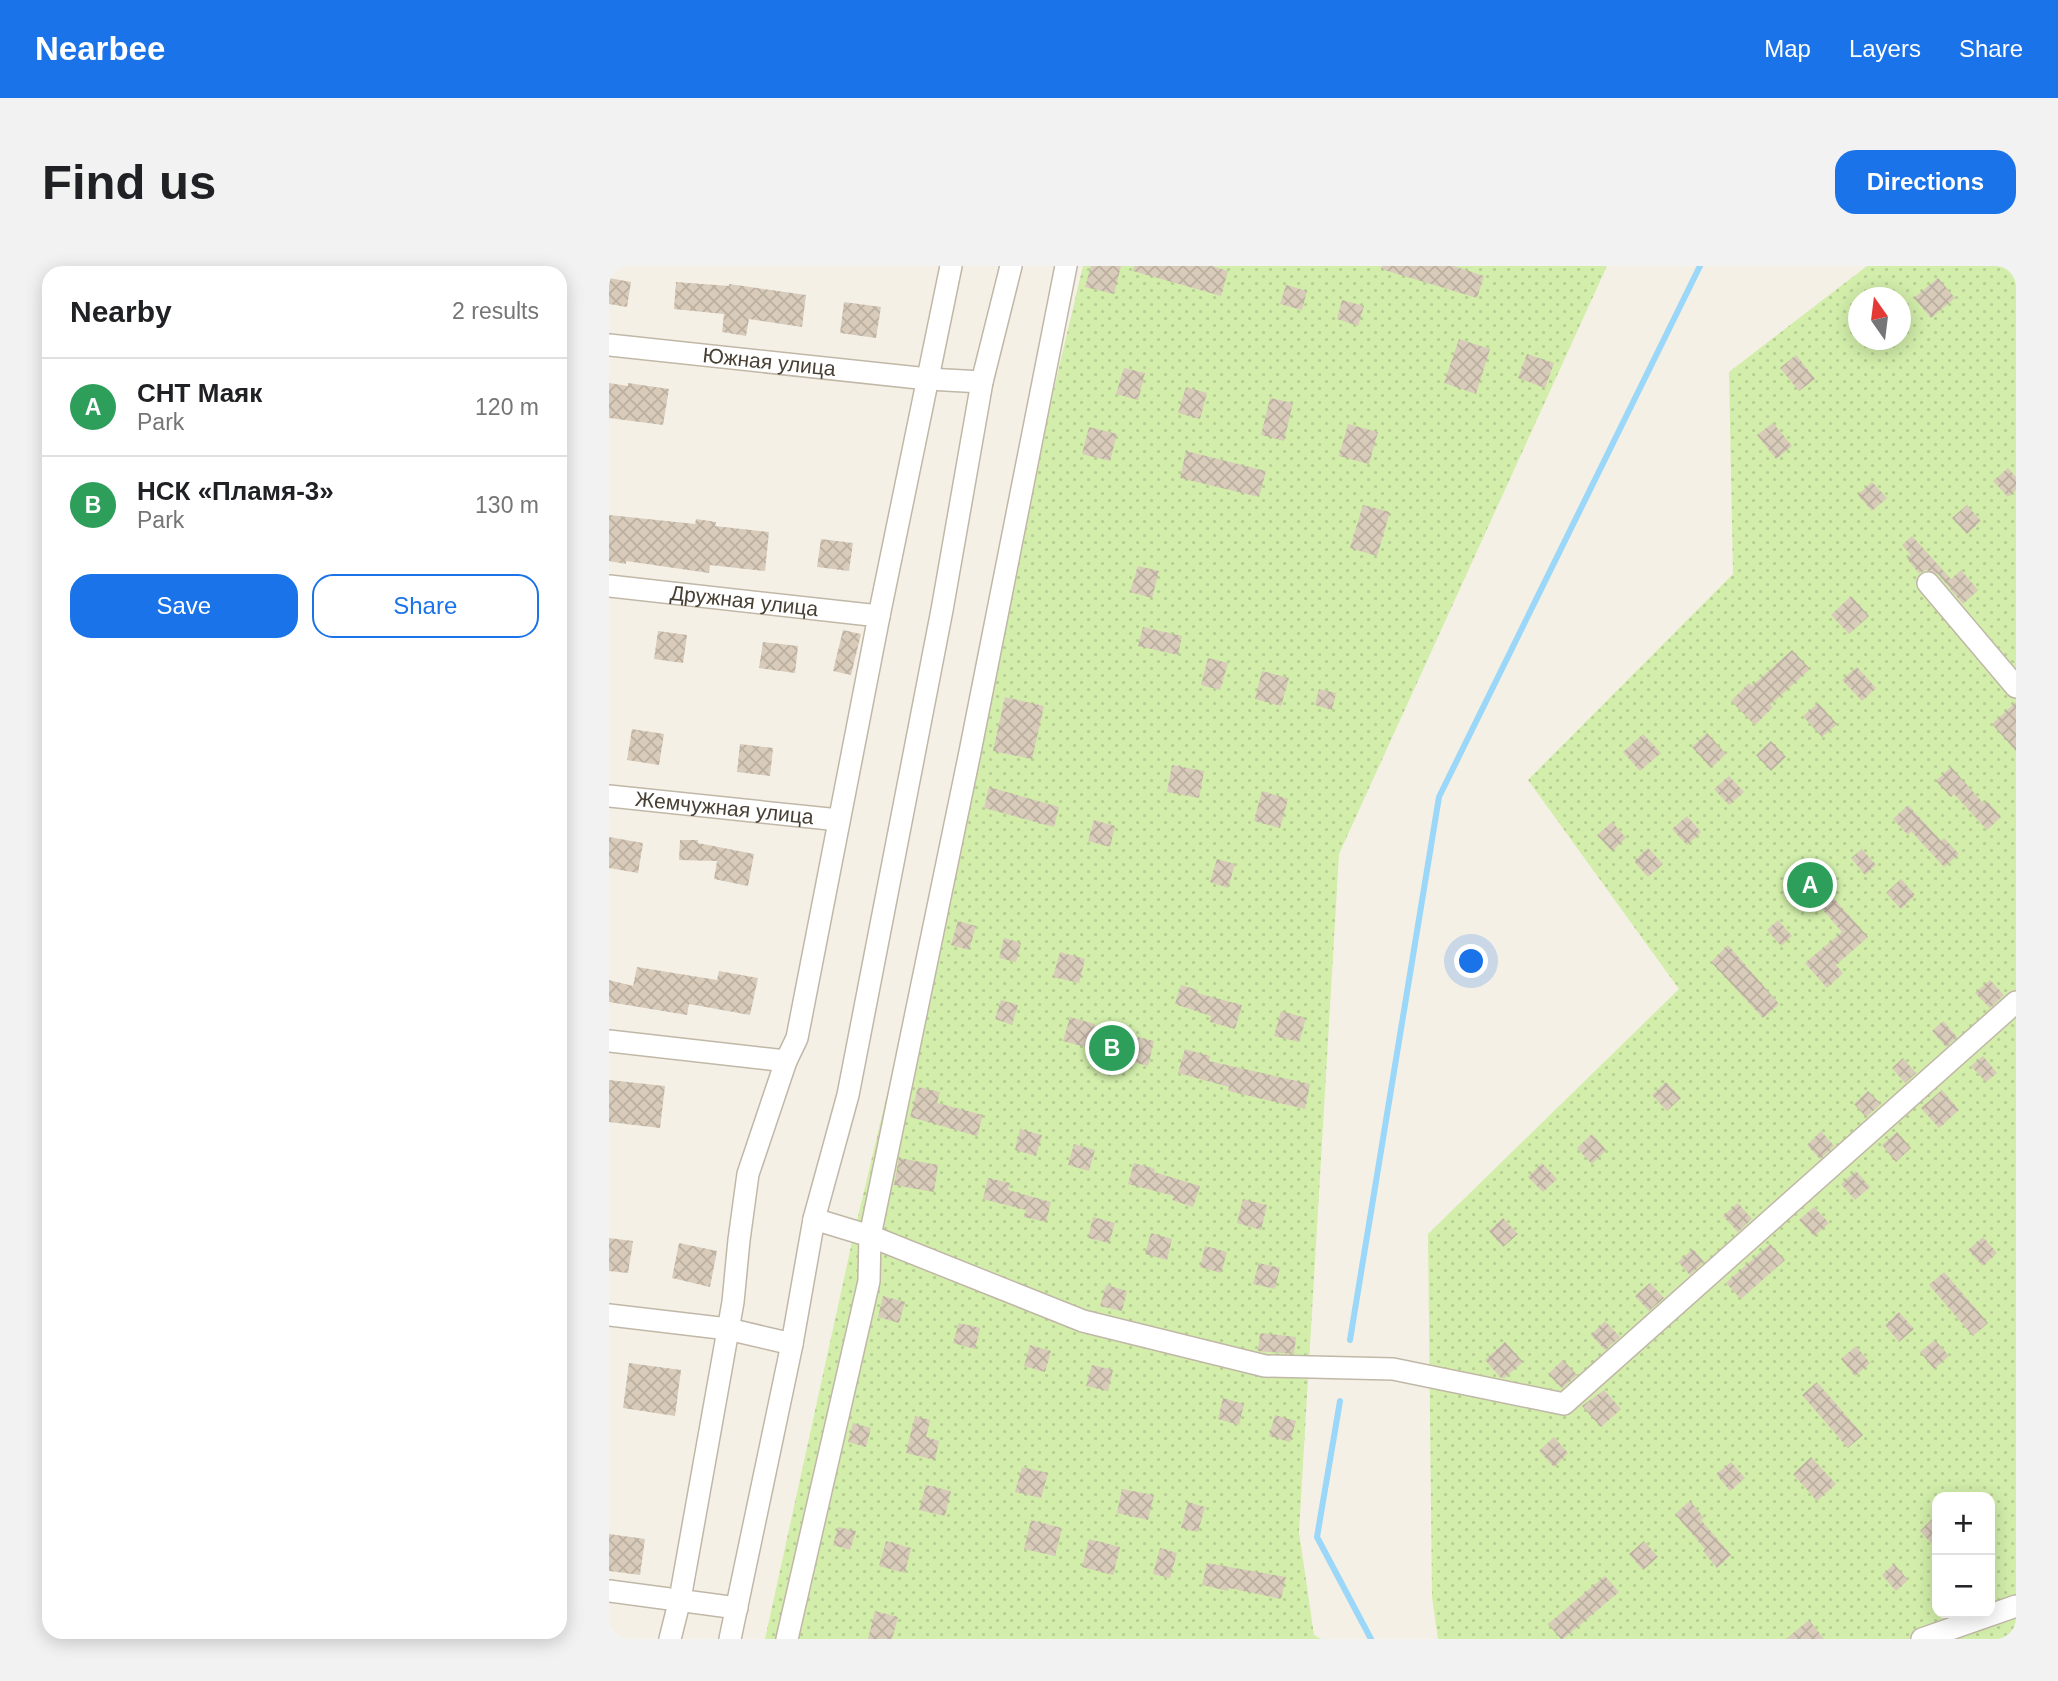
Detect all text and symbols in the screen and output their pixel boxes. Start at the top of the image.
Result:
text: Nearbee [35,30,165,67]
text: Map [1764,35,1811,62]
text: Layers [1849,35,1921,62]
text: Share [1959,35,2023,62]
button: Directions [1835,150,2016,214]
text: Find us [42,155,216,209]
north arrow [1848,287,1911,350]
text: Nearby [70,295,172,328]
text: 2 results [452,298,539,324]
street label: Южная улица [702,343,837,380]
text: СНТ Маяк [137,378,262,408]
text: A [85,394,101,420]
text: 120 m [475,394,539,420]
text: Park [137,409,184,435]
text: НСК «Пламя-3» [137,476,334,506]
text: B [85,492,101,518]
text: 130 m [475,492,539,518]
text: Park [137,507,184,533]
button: Save [70,574,298,638]
button: Share [312,574,539,638]
street label: Дружная улица [669,581,820,620]
street label: Жемчужная улица [634,787,815,828]
pin: A [1787,859,1833,911]
your location [1454,944,1488,978]
pin: B [1089,1022,1135,1074]
map controls [1932,1492,1995,1618]
button: + [1932,1492,1995,1555]
button: − [1932,1555,1995,1618]

